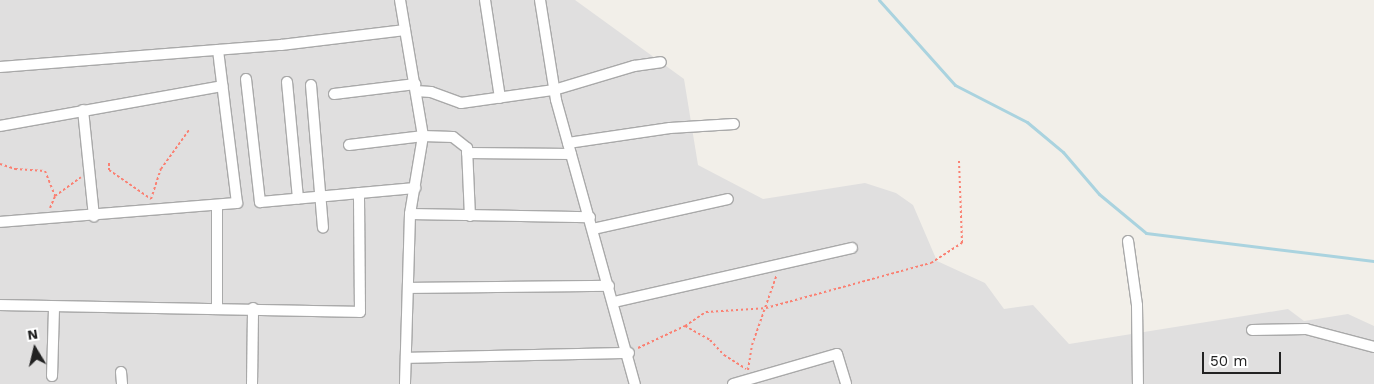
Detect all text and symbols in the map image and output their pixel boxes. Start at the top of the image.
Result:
north arrow [10,324,60,374]
text: N [26,325,39,343]
scale bar [1204,342,1283,374]
text: 50 m [1210,352,1247,370]

